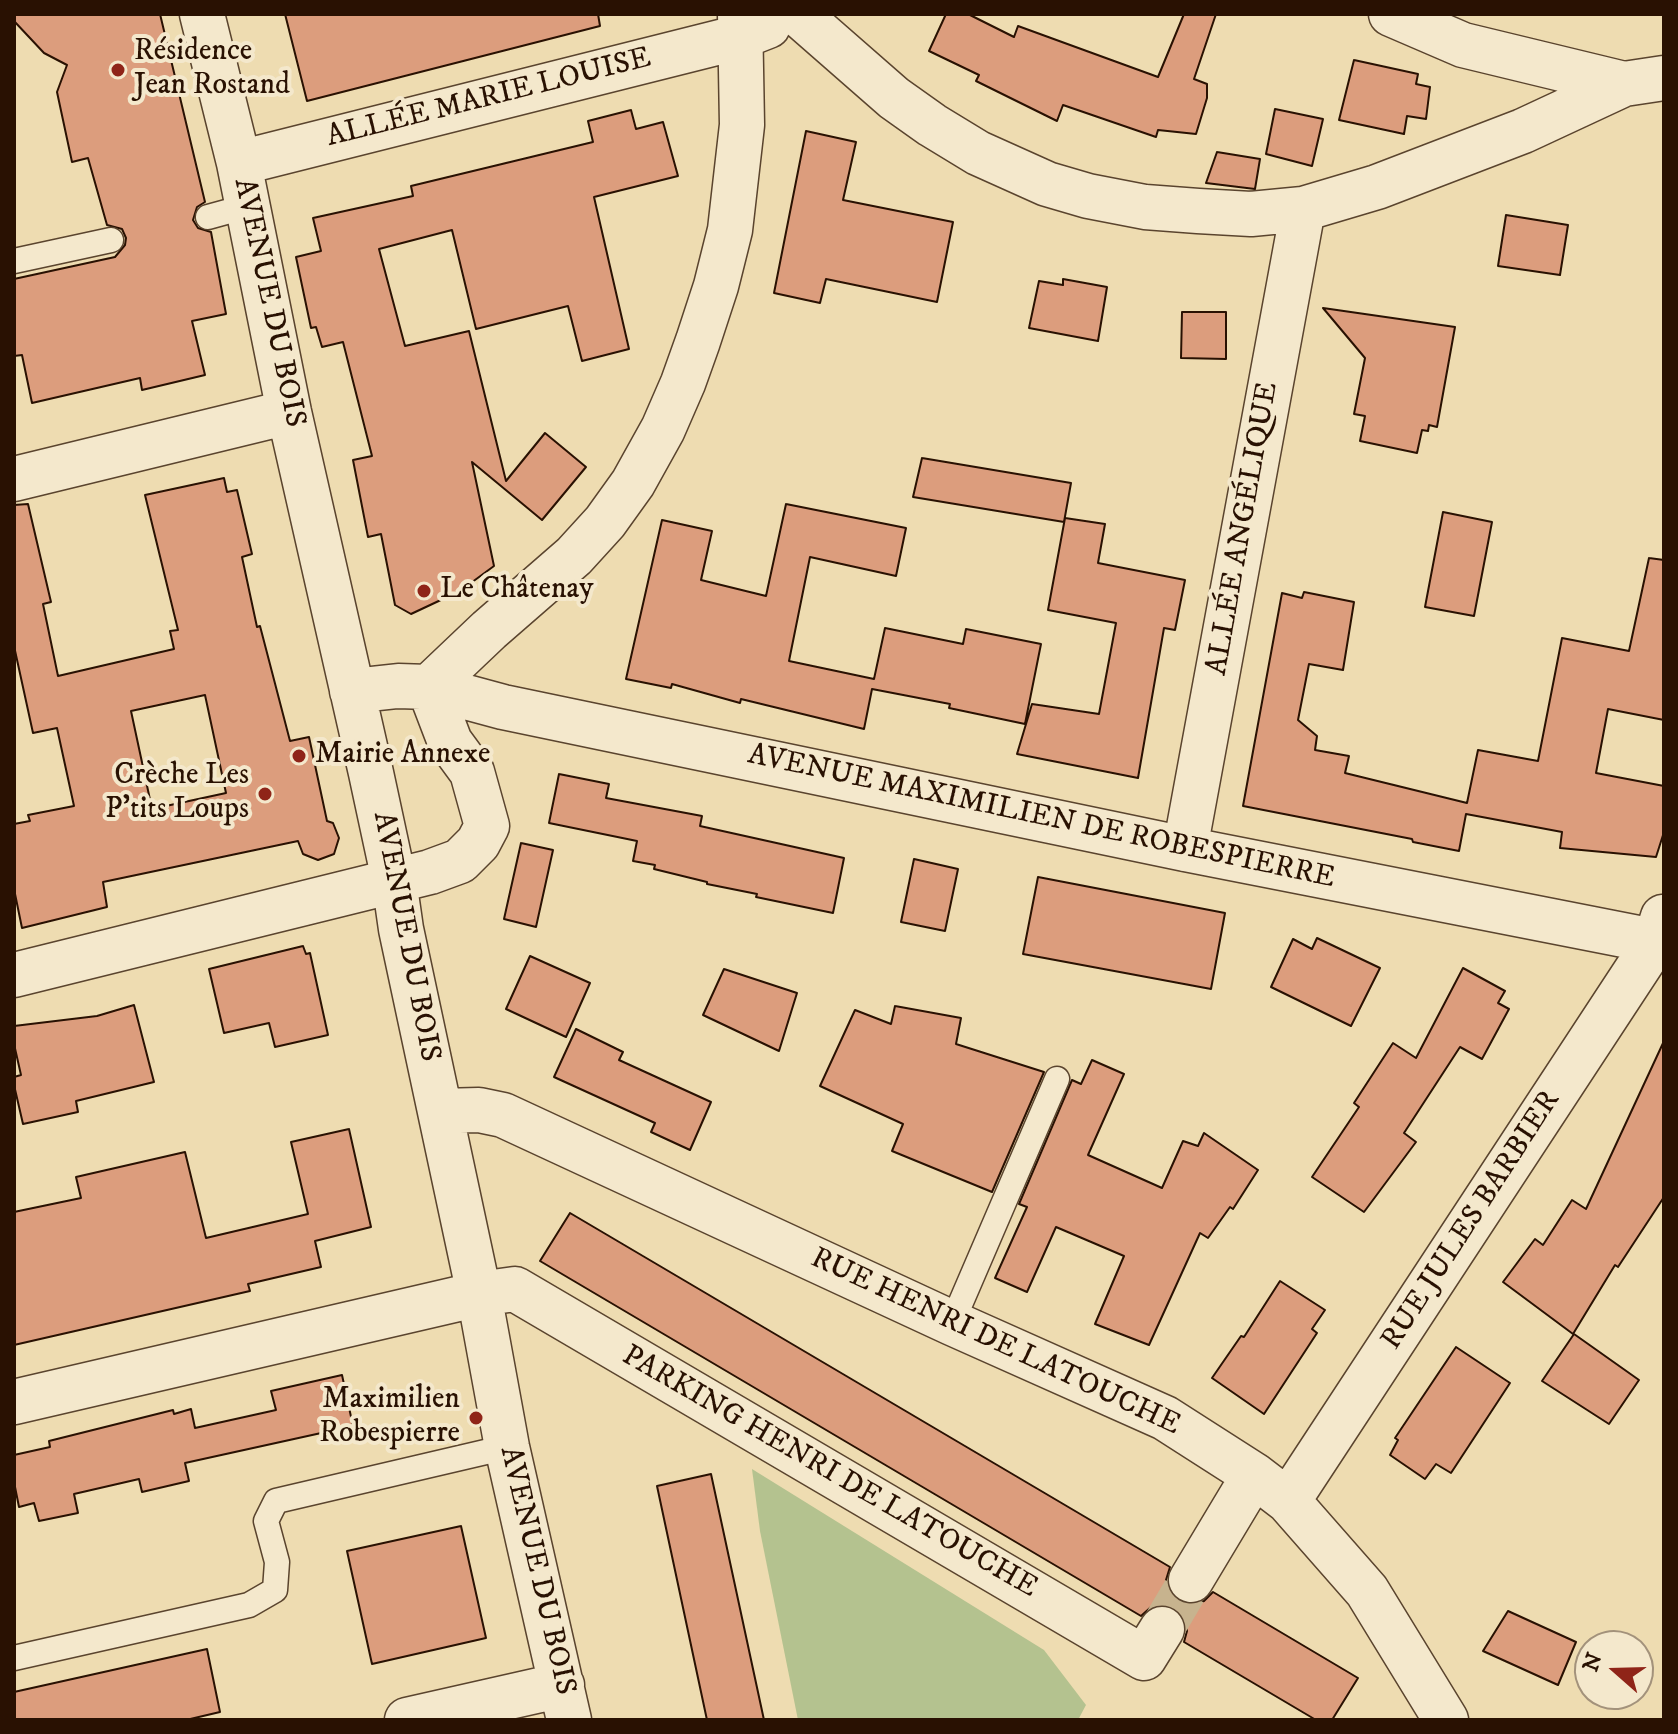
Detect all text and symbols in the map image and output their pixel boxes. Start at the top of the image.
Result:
place label: Résidence Jean Rostand [134,35,290,106]
street label: ALLÉE MARIE LOUISE [323,41,655,157]
marker: Résidence Jean Rostand [109,61,127,79]
street label: AVENUE DU BOIS [224,175,312,431]
street label: ALLÉE ANGÉLIQUE [1200,380,1288,678]
place label: Le Châtenay [440,573,593,609]
marker: Le Châtenay [415,582,433,600]
place label: Mairie Annexe [315,738,490,774]
street label: AVENUE MAXIMILIEN DE ROBESPIERRE [744,738,1338,898]
marker: Mairie Annexe [290,747,308,765]
place label: Crèche Les P'tits Loups [105,759,249,830]
marker: Crèche Les P'tits Loups [256,785,274,803]
street label: AVENUE DU BOIS [363,809,447,1065]
street label: RUE JULES BARBIER [1375,1085,1569,1357]
street label: RUE HENRI DE LATOUCHE [805,1241,1185,1445]
street label: PARKING HENRI DE LATOUCHE [615,1339,1043,1607]
place label: Maximilien Robespierre [319,1383,460,1454]
marker: Maximilien Robespierre [467,1409,485,1427]
street label: AVENUE DU BOIS [490,1443,582,1699]
north arrow [1574,1630,1654,1710]
text: N [1577,1649,1609,1675]

